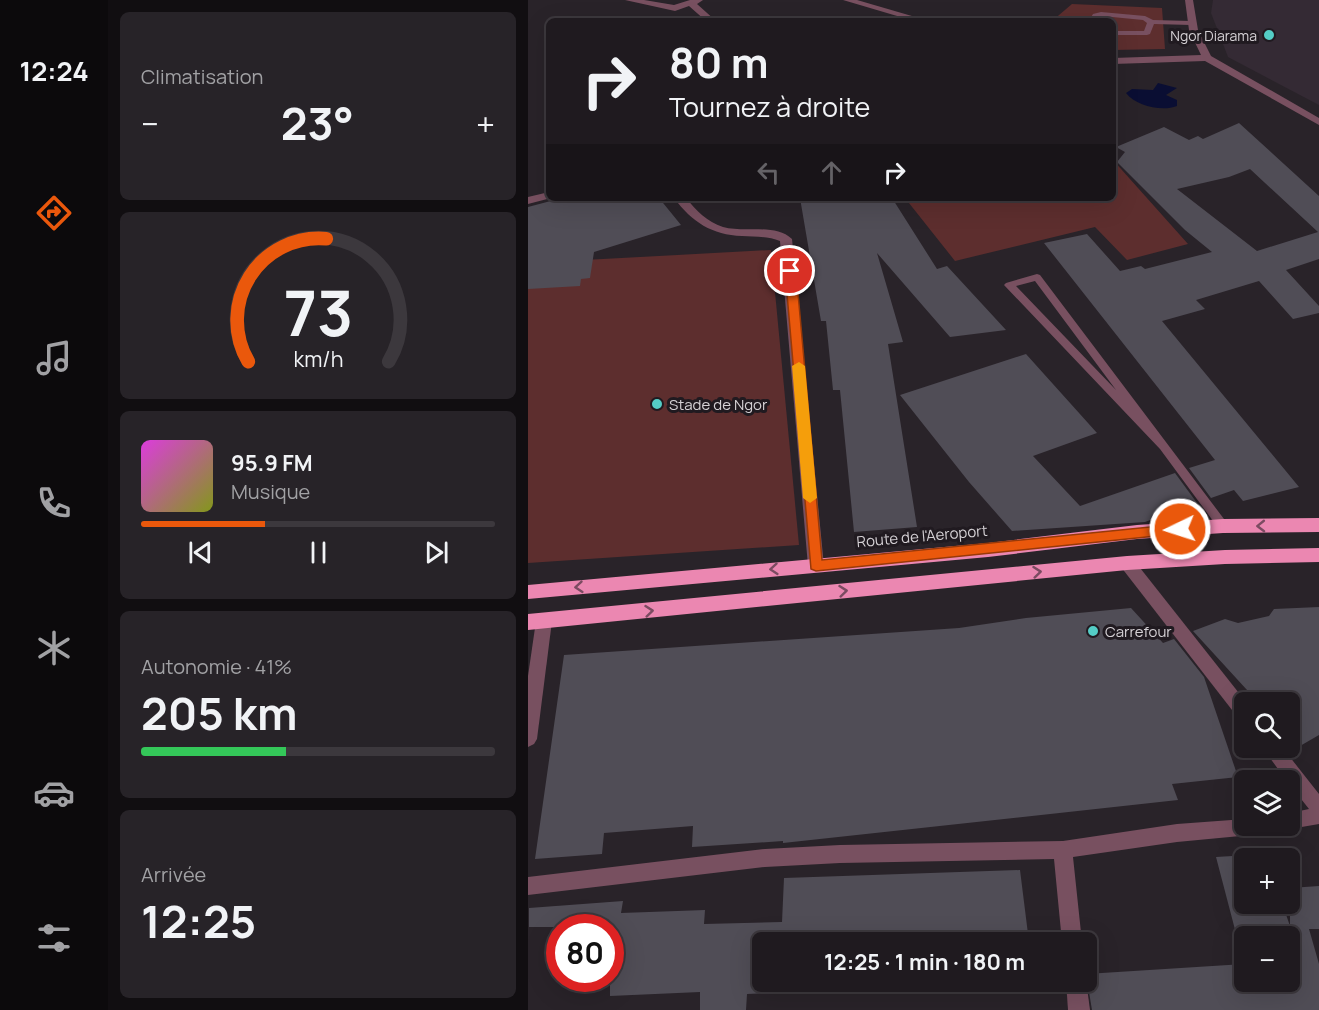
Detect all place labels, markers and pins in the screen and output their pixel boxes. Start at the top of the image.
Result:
place label: Ngor Diarama [1170,26,1257,45]
marker: Ngor Diarama [1262,28,1276,42]
pin [764,245,815,296]
place label: Stade de Ngor [669,394,768,415]
marker: Stade de Ngor [650,397,664,411]
place label: Carrefour [1105,621,1172,642]
marker: Carrefour [1086,624,1100,638]

